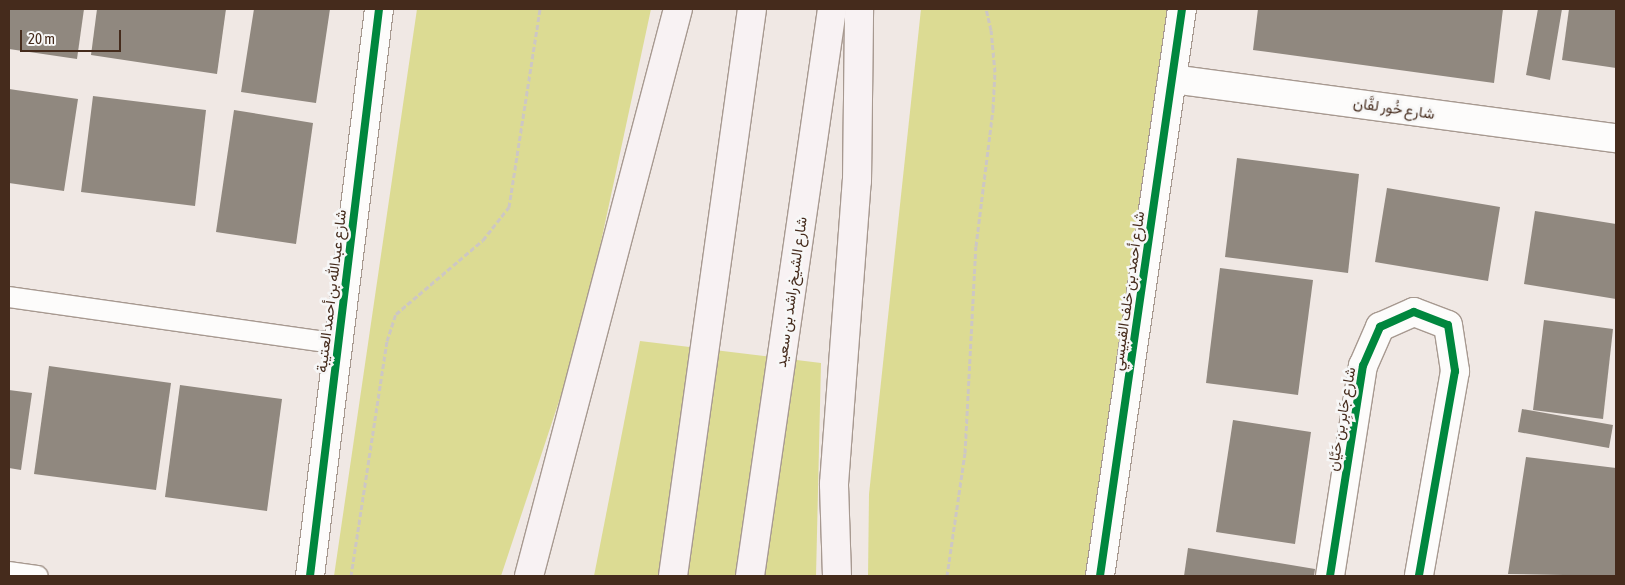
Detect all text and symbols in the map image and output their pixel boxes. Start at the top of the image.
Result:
scale bar [22,20,124,52]
text: 20 m [28,30,55,47]
street label: شارع خُور لفَّان [1352,93,1436,123]
street label: شارع عبدالله بن أحمد العتيبة [312,209,350,373]
street label: شارع أحمد بن خلف القبيسي [1108,210,1148,372]
street label: شارع الشيخ راشد بن سعيد [772,216,810,368]
street label: شارع جَابِر بن حَيَّان [1323,366,1359,472]

